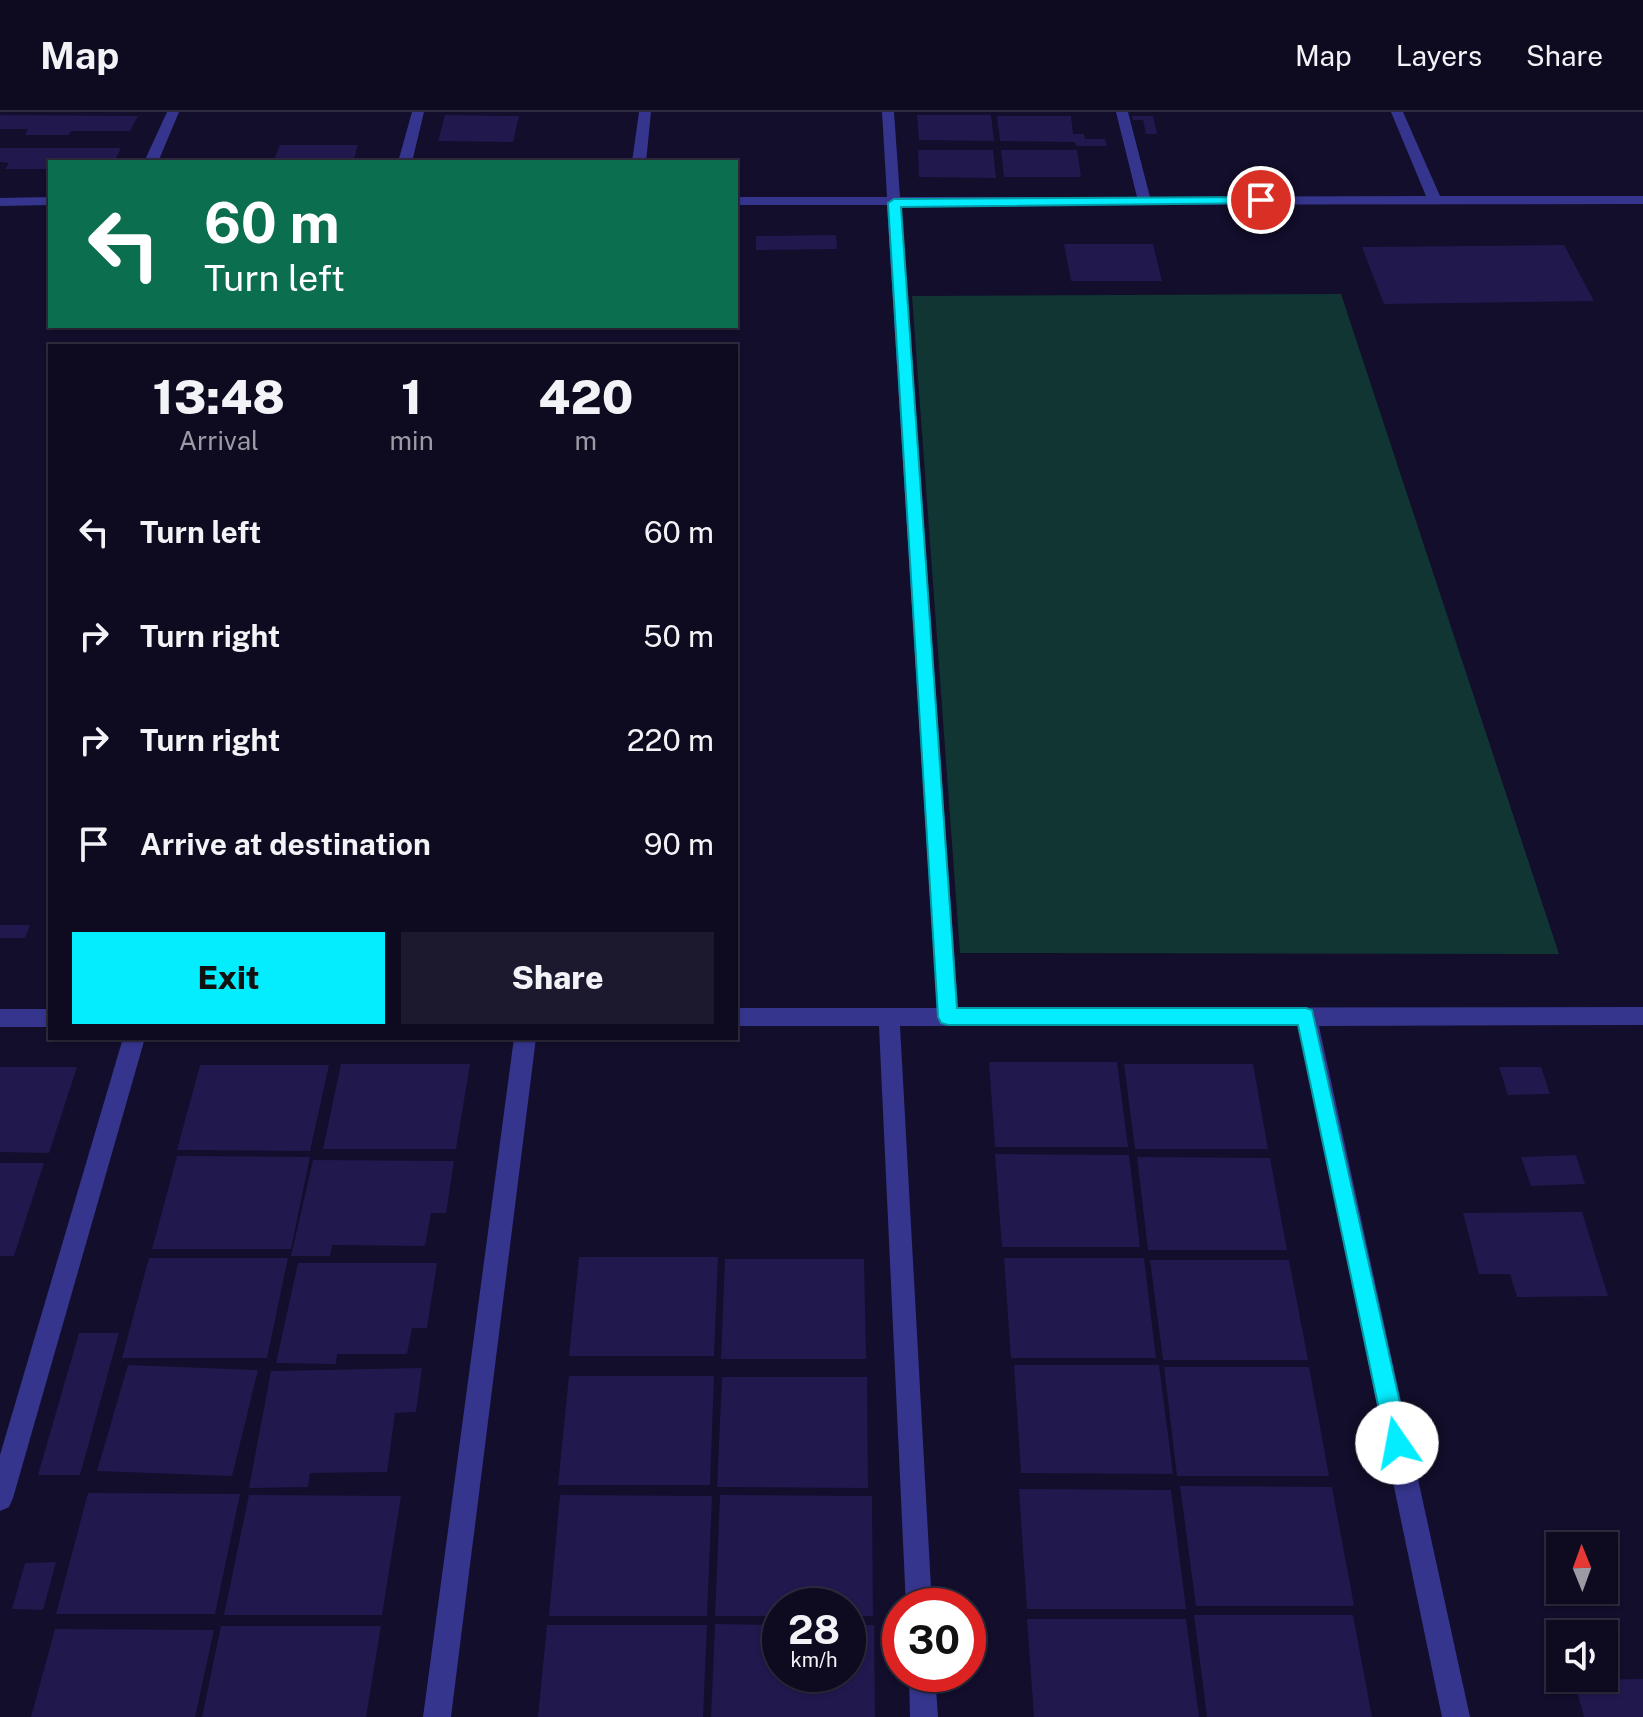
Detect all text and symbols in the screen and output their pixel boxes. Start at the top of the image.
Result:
text: Map [40,33,119,78]
text: Map [1295,39,1352,72]
text: Layers [1396,39,1482,72]
text: Share [1526,39,1603,72]
pin [1227,166,1295,234]
icon: arrive [1239,178,1283,222]
text: 60 m [204,190,340,256]
icon: left [72,192,176,296]
text: Turn left [204,257,345,299]
text: 13:48 [153,368,285,425]
text: 1 [401,368,422,425]
text: 420 [538,368,633,425]
text: Arrival [179,425,259,456]
text: min [390,425,434,456]
text: m [575,425,597,456]
icon: left [72,510,116,554]
text: Turn left [140,514,261,550]
text: 60 m [644,514,714,550]
icon: right [72,614,116,658]
text: Turn right [140,618,280,654]
text: 50 m [643,618,714,654]
icon: right [72,718,116,762]
text: Turn right [140,722,280,758]
text: 220 m [627,722,714,758]
icon: arrive [72,822,116,866]
text: Arrive at destination [140,826,431,862]
text: 90 m [644,826,714,862]
button: Exit [72,932,385,1024]
button: Share [401,932,714,1024]
position arrow [1355,1401,1439,1485]
north arrow [1546,1532,1618,1604]
map controls [1546,1532,1618,1692]
speed limit sign: 30 [882,1588,986,1692]
text: 28 [788,1606,840,1653]
button: sound [1546,1620,1618,1692]
text: km/h [790,1648,838,1672]

